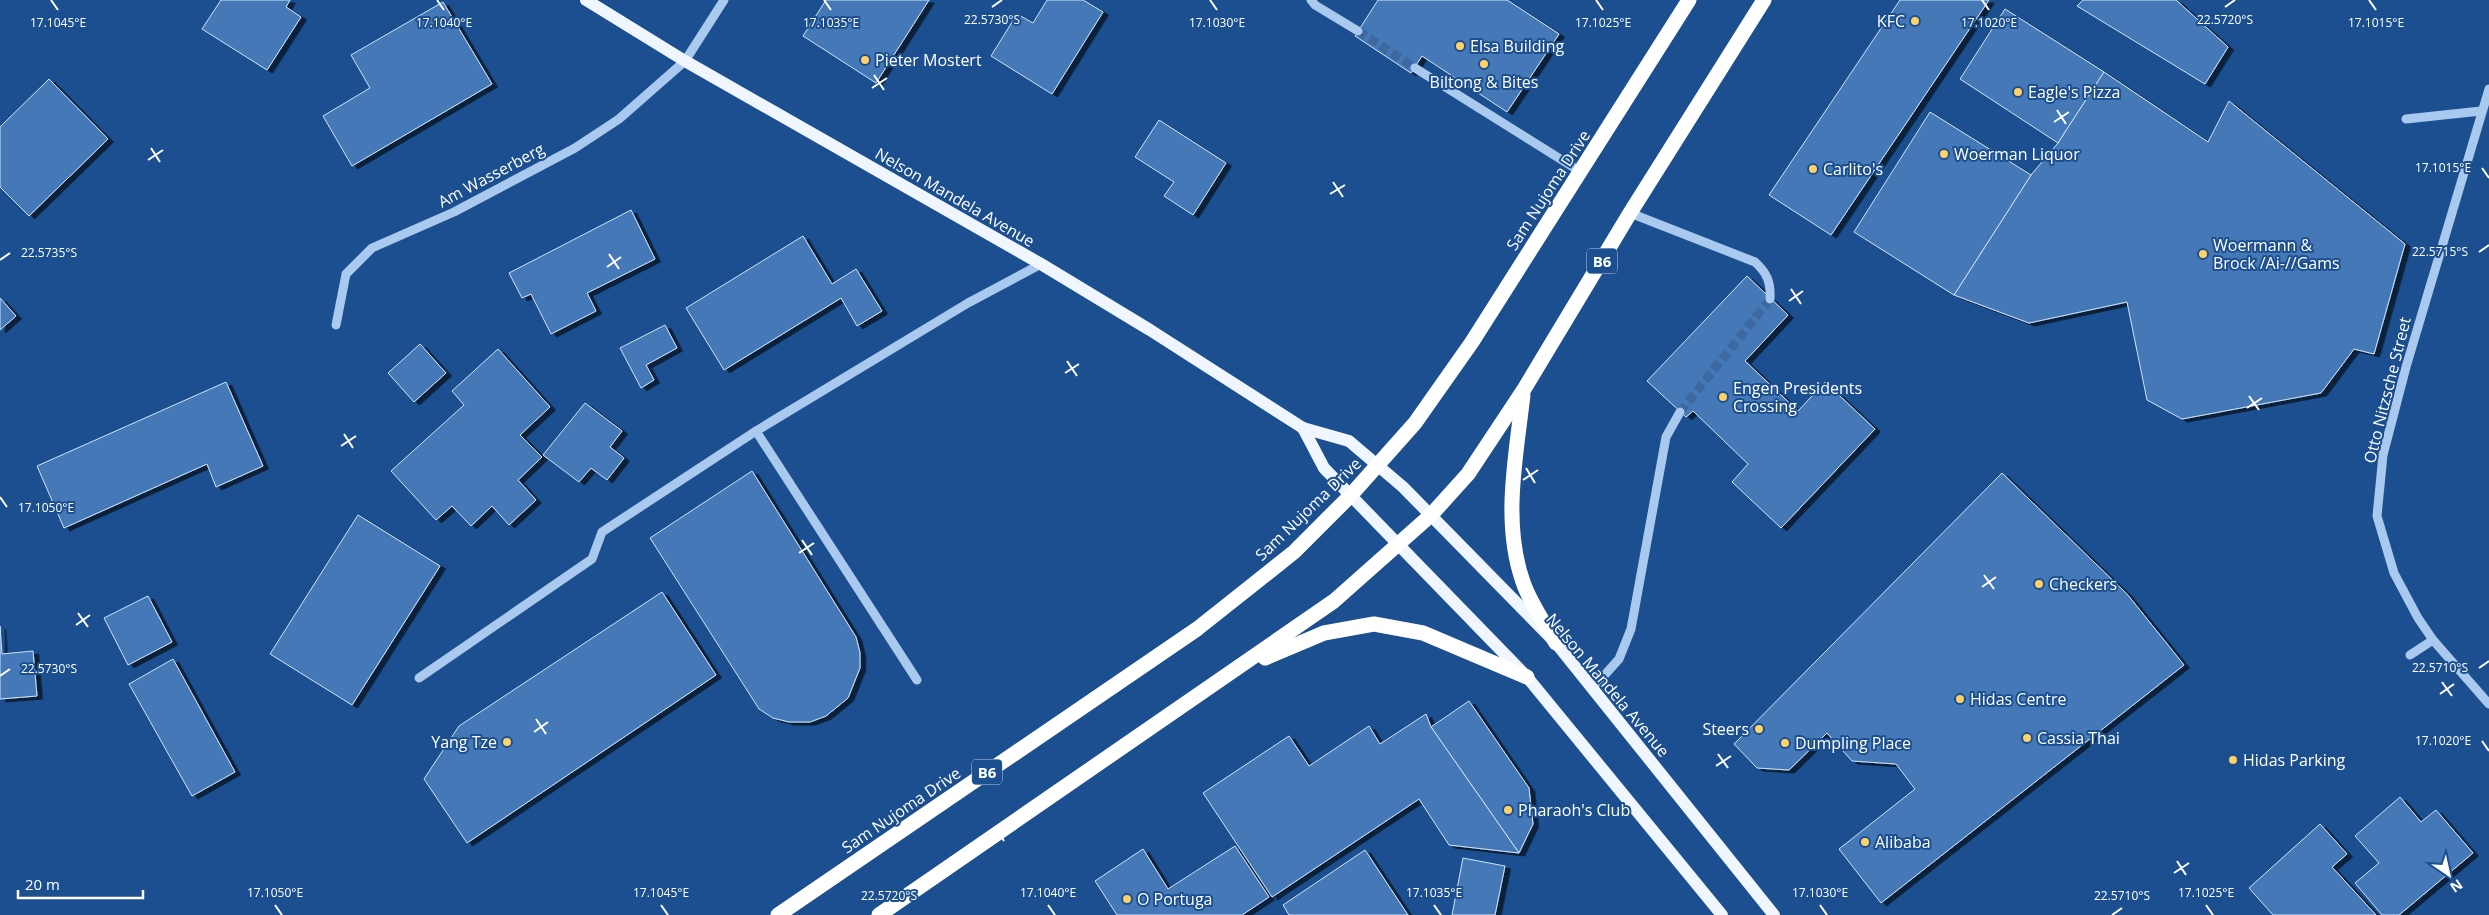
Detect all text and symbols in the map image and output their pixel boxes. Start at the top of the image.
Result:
place label: KFC [1877,10,1905,32]
text: 22.5730°S [964,11,1020,28]
text: 22.5720°S [2197,11,2253,28]
text: 17.1045°E [30,14,86,31]
text: 17.1040°E [416,14,472,31]
text: 17.1035°E [803,14,859,31]
text: 17.1030°E [1189,14,1245,31]
text: 17.1025°E [1575,14,1631,31]
text: 17.1020°E [1961,14,2017,31]
text: 17.1015°E [2348,14,2404,31]
marker: KFC [1909,15,1921,27]
place label: Elsa Building [1470,35,1564,57]
marker: Elsa Building [1454,40,1466,52]
place label: Pieter Mostert [875,49,982,71]
marker: Pieter Mostert [859,54,871,66]
marker: Biltong & Bites [1478,58,1490,70]
place label: Biltong & Bites [1430,71,1538,93]
place label: Eagle's Pizza [2028,81,2120,103]
marker: Eagle's Pizza [2012,86,2024,98]
street label: Sam Nujoma Drive [1501,126,1595,254]
street label: Am Wasserberg [434,138,548,212]
street label: Nelson Mandela Avenue [871,142,1039,252]
place label: Woerman Liquor [1954,143,2080,165]
marker: Woerman Liquor [1938,148,1950,160]
place label: Carlito's [1823,158,1883,180]
text: 17.1015°E [2415,159,2471,176]
marker: Carlito's [1807,163,1819,175]
place label: Woermann & Brock /Ai-//Gams [2213,234,2340,274]
text: 22.5715°S [2412,243,2468,260]
text: 22.5735°S [21,244,77,261]
road number: B6 [1587,248,1617,274]
marker: Woermann & Brock /Ai-//Gams [2197,248,2209,260]
street label: Otto Nitzsche Street [2358,314,2416,465]
place label: Engen Presidents Crossing [1733,377,1862,417]
marker: Engen Presidents Crossing [1717,391,1729,403]
street label: Sam Nujoma Drive [1250,453,1366,565]
text: 17.1050°E [18,499,74,516]
place label: Checkers [2049,573,2117,595]
marker: Checkers [2033,578,2045,590]
street label: Nelson Mandela Avenue [1541,609,1675,761]
text: 22.5710°S [2412,659,2468,676]
text: 22.5730°S [21,660,77,677]
place label: Hidas Centre [1970,688,2066,710]
marker: Hidas Centre [1954,693,1966,705]
place label: Steers [1702,718,1749,740]
marker: Steers [1753,723,1765,735]
place label: Cassia Thai [2037,727,2120,749]
place label: Yang Tze [431,731,497,753]
place label: Dumpling Place [1795,732,1911,754]
marker: Cassia Thai [2021,732,2033,744]
text: 17.1020°E [2415,732,2471,749]
marker: Yang Tze [501,736,513,748]
marker: Dumpling Place [1779,737,1791,749]
place label: Hidas Parking [2243,749,2346,771]
marker: Hidas Parking [2227,754,2239,766]
road number: B6 [972,760,1002,784]
street label: Sam Nujoma Drive [837,762,965,858]
place label: Pharaoh's Club [1518,799,1630,821]
marker: Pharaoh's Club [1502,804,1514,816]
place label: Alibaba [1875,831,1931,853]
marker: Alibaba [1859,836,1871,848]
north arrow [2424,850,2474,900]
scale bar [18,868,142,900]
text: 20 m [25,874,60,894]
text: N [2447,875,2467,897]
text: 17.1050°E [247,884,303,901]
text: 17.1045°E [633,884,689,901]
text: 17.1040°E [1020,884,1076,901]
text: 17.1035°E [1406,884,1462,901]
text: 17.1030°E [1792,884,1848,901]
text: 17.1025°E [2178,884,2234,901]
text: 22.5720°S [861,887,917,904]
text: 22.5710°S [2094,887,2150,904]
place label: O Portuga [1137,888,1212,910]
marker: O Portuga [1121,893,1133,905]

